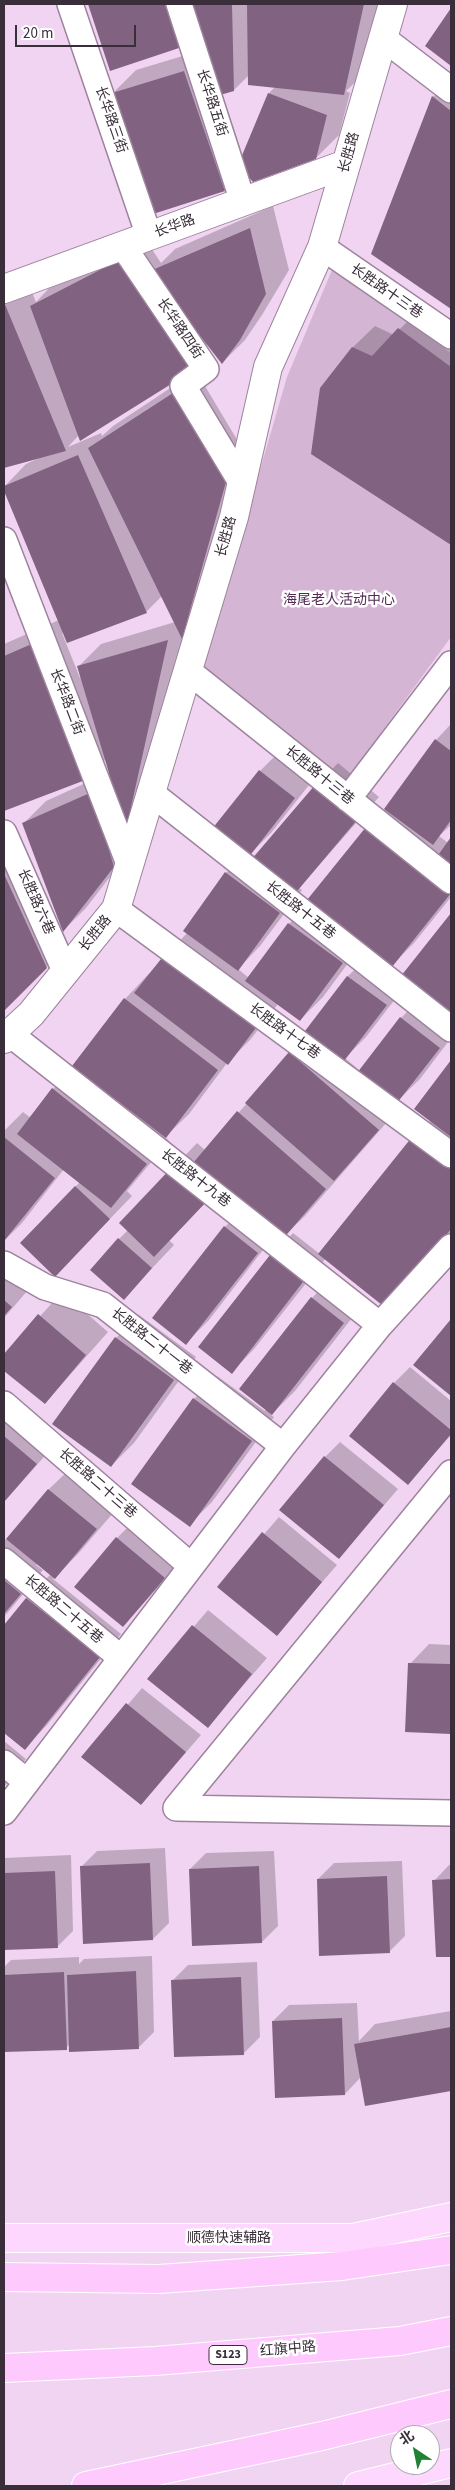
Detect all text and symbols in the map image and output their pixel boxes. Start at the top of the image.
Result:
scale bar [18,15,139,47]
text: 20 m [23,23,53,44]
street label: 长华路五街 [192,67,230,139]
street label: 长华路三街 [91,84,129,156]
street label: 长胜路 [336,130,364,176]
street label: 长华路 [152,212,198,242]
street label: 长胜路十三巷 [347,261,425,323]
street label: 长华路四街 [152,295,206,363]
street label: 长胜路 [213,514,241,560]
park label: 海尾老人活动中心 [283,593,395,609]
street label: 长华路二街 [46,666,86,738]
street label: 长胜路十三巷 [281,743,357,809]
street label: 长胜路六巷 [13,867,57,937]
street label: 长胜路十五巷 [262,879,338,943]
street label: 长胜路 [76,912,116,956]
street label: 长胜路十七巷 [245,1001,323,1063]
street label: 长胜路十九巷 [157,1147,233,1211]
street label: 长胜路二十一巷 [107,1305,195,1379]
street label: 长胜路二十三巷 [55,1446,139,1522]
street label: 长胜路二十五巷 [20,1572,106,1648]
street label: 顺德快速辅路 [187,2231,271,2247]
street label: 红旗中路 [259,2339,317,2361]
road number: S123 [209,2346,247,2364]
north arrow [390,2425,440,2475]
text: 北 [396,2426,419,2451]

